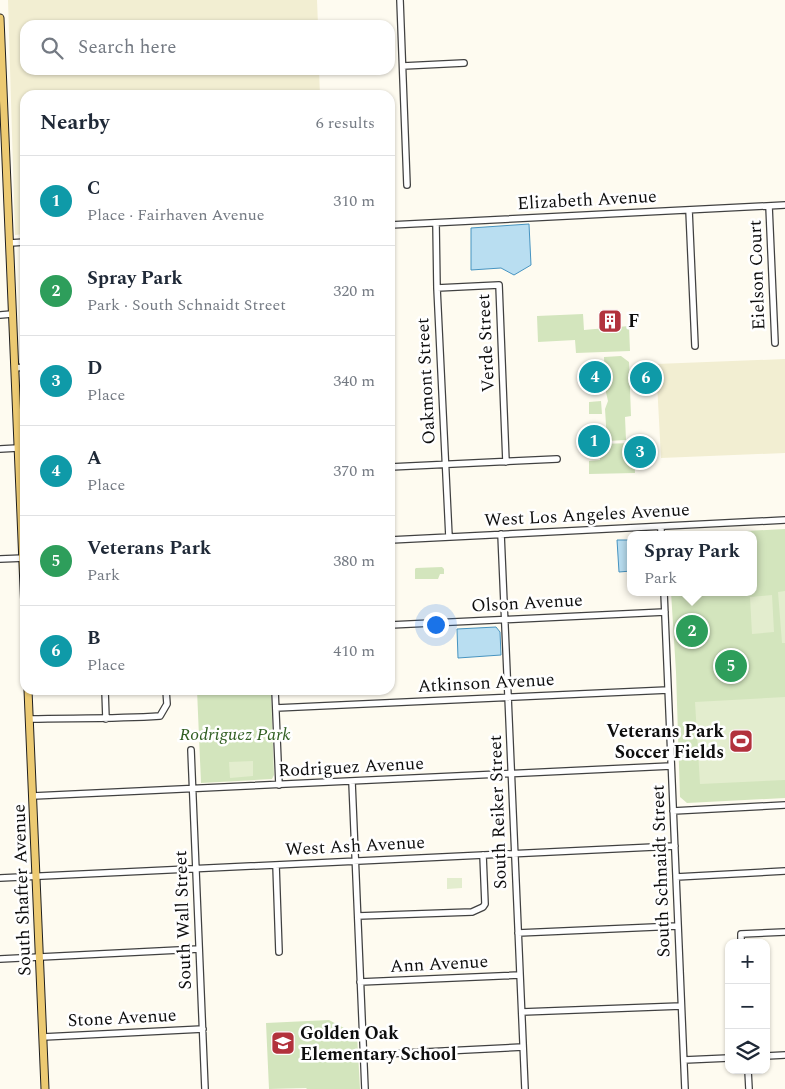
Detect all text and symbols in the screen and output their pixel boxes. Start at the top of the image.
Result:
search box [20,20,395,75]
text: Search here [78,33,177,62]
icon: search [38,34,66,62]
text: Nearby [40,107,110,139]
text: 6 results [316,111,375,135]
text: C [87,174,101,203]
street label: Elizabeth Avenue [517,183,657,217]
text: 1 [52,189,60,213]
text: 310 m [333,189,375,213]
text: Place · Fairhaven Avenue [87,203,264,227]
street label: Eielson Court [742,219,772,331]
text: Spray Park [87,264,183,293]
text: 2 [52,279,60,303]
text: 320 m [333,279,375,303]
text: Park · South Schnaidt Street [87,293,286,317]
street label: Verde Street [470,293,502,393]
building icon: F [597,308,623,334]
place label: F [628,308,639,335]
street label: Oakmont Street [409,317,443,445]
text: D [87,354,102,383]
pin: 4 [579,358,611,396]
pin: 6 [630,359,662,397]
text: 3 [52,369,60,393]
text: 340 m [333,369,375,393]
text: Place [87,383,125,407]
pin: 1 [578,422,610,460]
pin: 3 [624,433,656,471]
text: A [87,444,102,473]
text: 4 [52,459,60,483]
text: 370 m [333,459,375,483]
text: Place [87,473,125,497]
street label: West Los Angeles Avenue [484,496,690,534]
popup [627,531,757,596]
text: Veterans Park [87,534,211,563]
text: Spray Park [644,537,740,566]
text: 5 [52,549,60,573]
text: 380 m [333,549,375,573]
text: Park [87,563,120,587]
text: Park [644,566,677,590]
street label: Olson Avenue [471,587,583,619]
your location [423,612,449,638]
pin: 2 [676,612,708,650]
text: B [87,624,100,653]
text: 6 [52,639,60,663]
text: 410 m [333,639,375,663]
pin: 5 [715,647,747,685]
text: Place [87,653,125,677]
street label: Atkinson Avenue [417,666,555,700]
place label: Veterans Park Soccer Fields [606,718,724,766]
park label: Rodriguez Park [179,721,291,748]
sports icon: Veterans Park Soccer Fields [728,728,754,754]
street label: South Reiker Street [482,734,514,890]
street label: Rodriguez Avenue [278,750,424,784]
street label: South Schnaidt Street [644,784,678,958]
street label: South Shafter Avenue [6,804,38,976]
street label: West Ash Avenue [284,829,426,863]
street label: South Wall Street [167,850,199,990]
map controls [725,939,770,1074]
button: + [725,939,770,984]
street label: Ann Avenue [389,948,489,980]
button: − [725,984,770,1029]
street label: Stone Avenue [67,1002,177,1034]
place label: Golden Oak Elementary School [300,1020,457,1068]
button: layers [725,1029,770,1074]
school or university icon: Golden Oak Elementary School [270,1030,296,1056]

